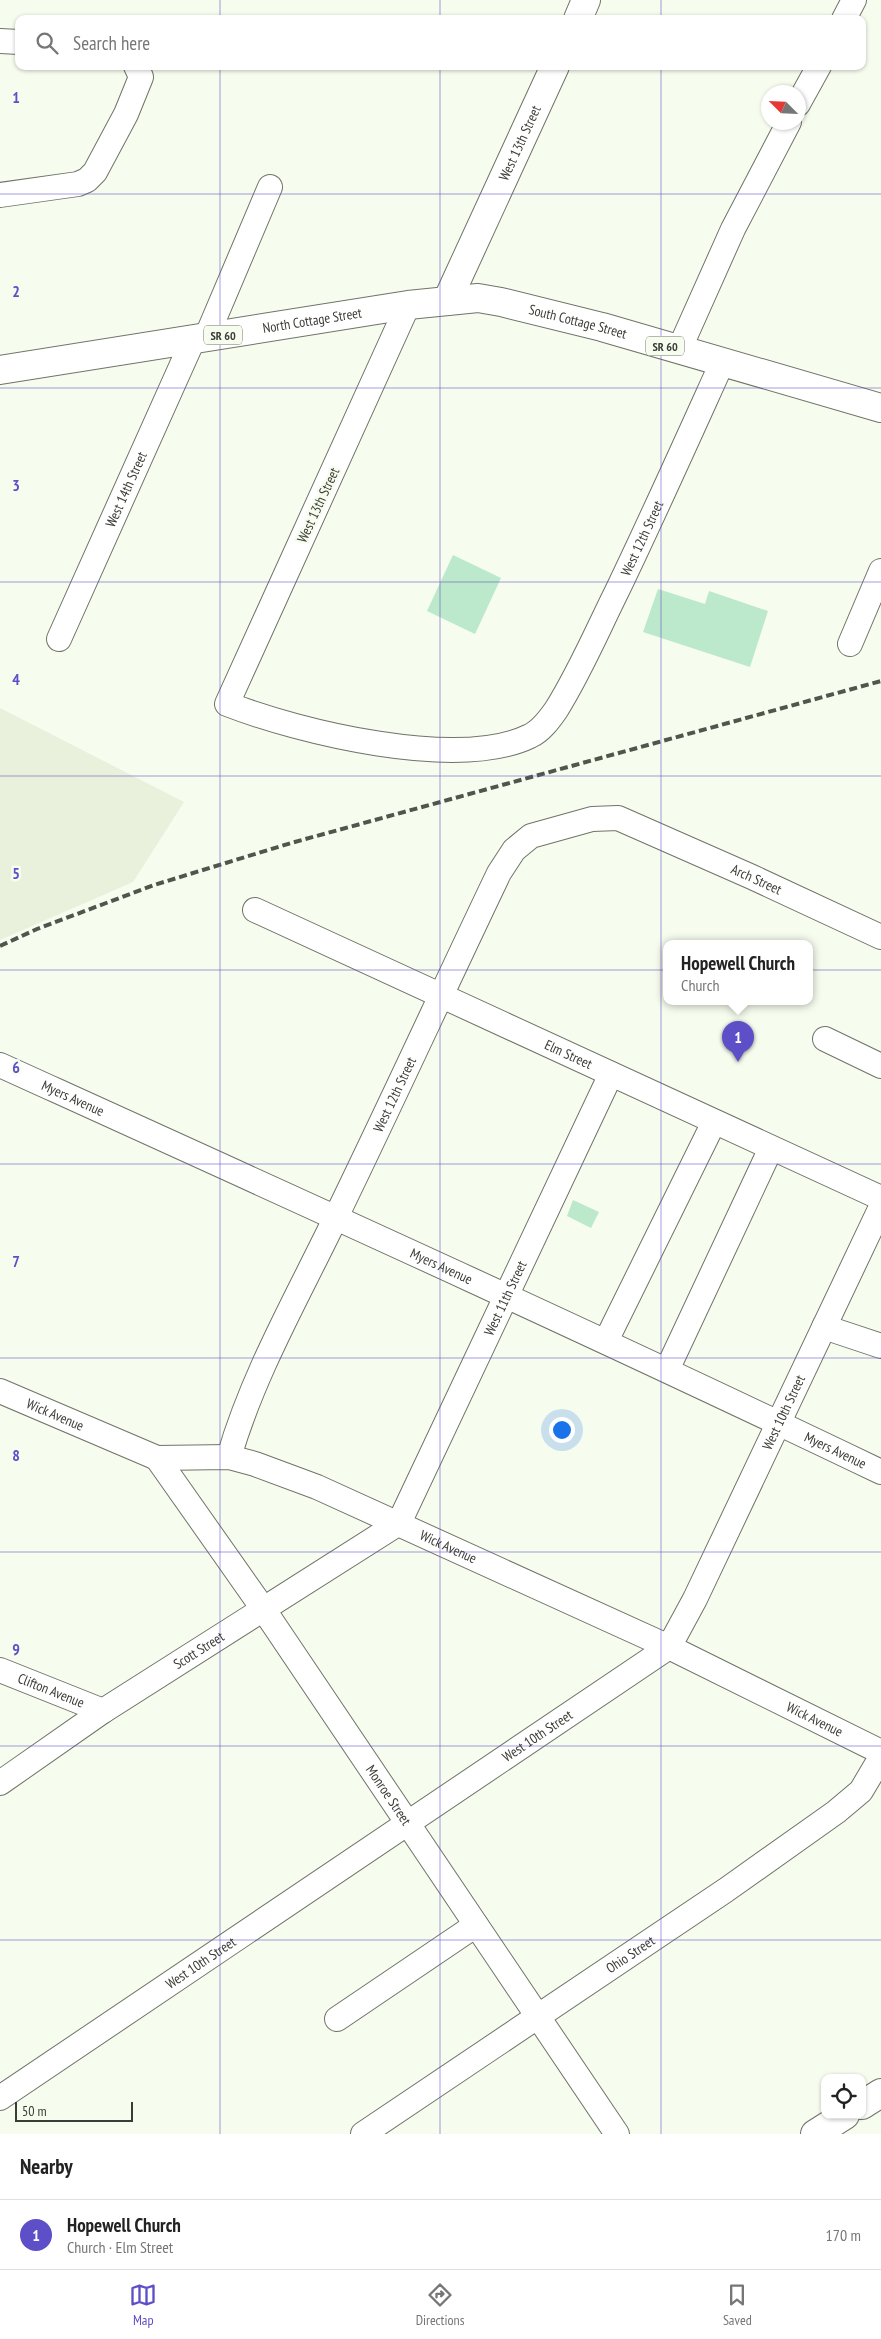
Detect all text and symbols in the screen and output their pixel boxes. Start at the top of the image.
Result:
search box [15,15,866,70]
icon: search [33,29,61,57]
text: Search here [73,31,150,55]
north arrow [761,85,806,130]
text: 1 [12,87,20,107]
street label: West 13th Street [495,102,545,183]
text: 2 [12,281,20,301]
street label: South Cottage Street [527,300,629,343]
street label: North Cottage Street [261,304,363,337]
road number: SR 60 [204,326,242,344]
road number: SR 60 [646,336,684,356]
street label: West 14th Street [101,449,151,530]
street label: West 13th Street [293,464,343,545]
text: 3 [12,475,20,495]
street label: West 12th Street [617,498,667,579]
text: 4 [12,669,20,689]
street label: Arch Street [728,860,785,899]
text: 5 [12,863,20,883]
popup [663,940,813,1005]
text: Hopewell Church [681,951,795,975]
text: Church [681,975,720,995]
pin: 1 [722,1021,754,1062]
street label: Elm Street [542,1035,595,1073]
street label: West 12th Street [369,1054,420,1135]
text: 6 [12,1057,20,1077]
street label: Myers Avenue [39,1076,107,1120]
street label: Myers Avenue [407,1244,476,1288]
text: 7 [12,1251,20,1271]
street label: West 11th Street [480,1258,531,1339]
street label: West 10th Street [758,1372,809,1453]
street label: Wick Avenue [24,1394,87,1435]
your location [549,1417,575,1443]
street label: Myers Avenue [801,1428,870,1473]
text: 8 [12,1445,20,1465]
street label: Wick Avenue [417,1526,480,1568]
street label: Scott Street [170,1627,227,1673]
text: 9 [12,1639,20,1659]
street label: Clifton Avenue [15,1669,87,1712]
street label: Wick Avenue [784,1698,846,1741]
street label: West 10th Street [499,1706,576,1766]
street label: Monroe Street [362,1761,415,1829]
street label: Ohio Street [602,1931,658,1977]
street label: West 10th Street [162,1933,239,1993]
map controls [821,2074,866,2119]
button: locate [821,2074,866,2119]
scale bar [15,2099,132,2122]
text: 50 m [22,2102,47,2120]
text: Nearby [20,2153,73,2180]
text: Hopewell Church [67,2213,181,2237]
text: 1 [32,2225,40,2245]
text: 170 m [826,2225,861,2245]
text: Church · Elm Street [67,2237,173,2257]
tab: Map [129,2281,157,2329]
tab: Directions [416,2281,464,2329]
tab: Saved [723,2281,752,2329]

